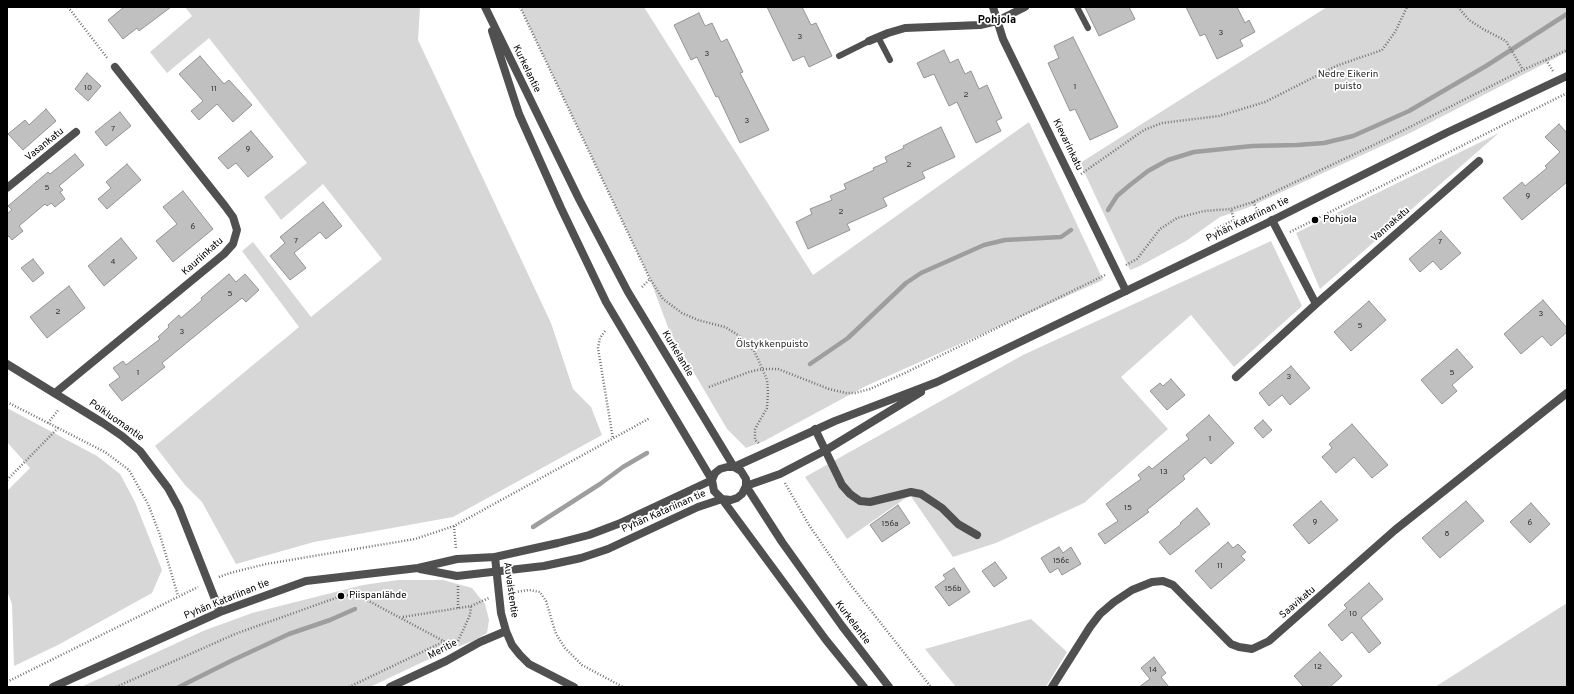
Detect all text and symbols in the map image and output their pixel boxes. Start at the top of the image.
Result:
district label: Pohjola [978,14,1016,28]
house number: 3 [1219,28,1223,38]
house number: 3 [798,32,802,42]
street label: Kurkelantie [509,43,543,95]
house number: 3 [705,49,709,59]
park label: Nedre Eikerin puisto [1318,69,1378,92]
house number: 1 [1074,82,1076,92]
house number: 10 [84,83,92,93]
house number: 11 [211,84,217,94]
house number: 2 [964,90,968,100]
house number: 3 [745,116,749,126]
street label: Kievarinkatu [1049,117,1085,173]
house number: 7 [111,124,115,134]
street label: Vasankatu [23,126,67,164]
house number: 9 [246,144,250,154]
house number: 2 [907,160,911,170]
house number: 5 [45,183,49,193]
house number: 9 [1526,191,1530,201]
street label: Pyhän Katariinan tie [1205,195,1291,245]
street label: Vannakatu [1369,205,1413,245]
house number: 2 [839,207,843,217]
place label: Pohjola [1323,214,1357,226]
marker: Pohjola [1310,215,1320,225]
house number: 6 [191,222,195,232]
street label: Kauriinkatu [180,235,226,279]
house number: 7 [294,236,298,246]
house number: 7 [1438,237,1442,247]
house number: 4 [111,257,115,267]
house number: 5 [228,289,232,299]
house number: 2 [56,307,60,317]
house number: 3 [1539,309,1543,319]
house number: 5 [1358,321,1362,331]
house number: 3 [180,327,184,337]
street label: Kurkelantie [659,329,695,379]
park label: Ölstykkenpuisto [736,339,808,351]
house number: 1 [137,368,139,378]
house number: 5 [1450,368,1454,378]
house number: 3 [1287,372,1291,382]
street label: Poikluomantie [86,398,146,444]
house number: 1 [1209,434,1211,444]
house number: 13 [1160,467,1168,477]
street label: Pyhän Katariinan tie [620,488,708,536]
house number: 15 [1124,503,1132,513]
house number: 9 [1313,517,1317,527]
house number: 6 [1528,518,1532,528]
house number: 156a [882,519,898,529]
house number: 8 [1445,529,1449,539]
house number: 156c [1053,556,1069,566]
street label: Auvaistentie [500,561,520,619]
house number: 11 [1217,561,1223,571]
street label: Pyhän Katariinan tie [183,577,271,623]
house number: 156b [944,584,962,594]
street label: Saavikatu [1278,584,1318,622]
place label: Piispanlähde [349,590,407,602]
marker: Piispanlähde [336,591,346,601]
street label: Kurkelantie [832,599,872,647]
house number: 10 [1349,609,1357,619]
street label: Meritie [426,637,460,663]
house number: 12 [1314,662,1322,672]
house number: 14 [1149,665,1157,675]

